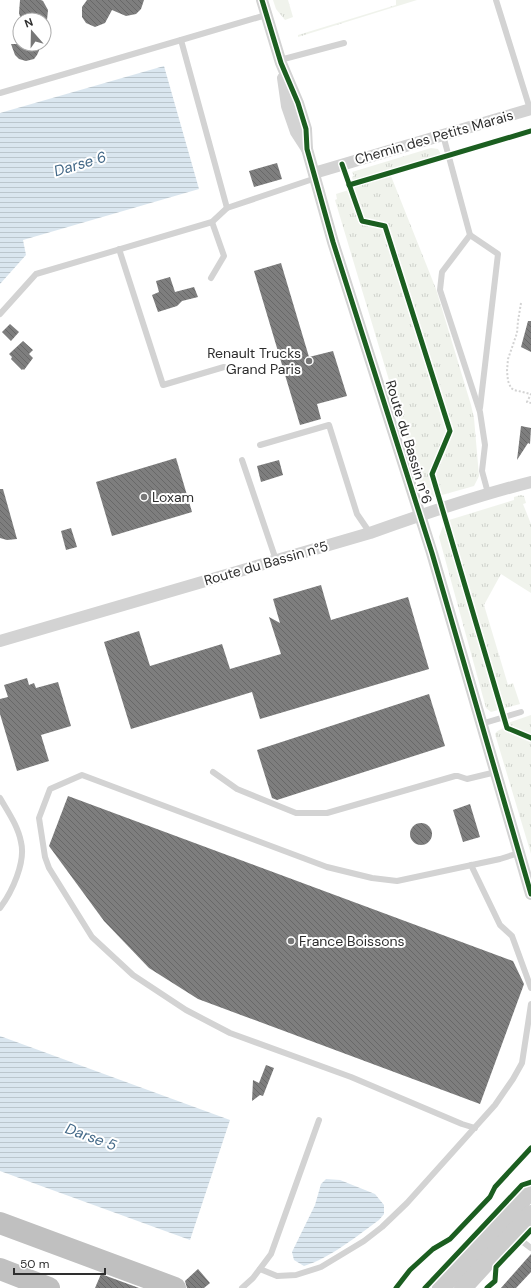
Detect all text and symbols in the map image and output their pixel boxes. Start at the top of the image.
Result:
north arrow [12,12,52,52]
text: N [22,15,35,31]
street label: Chemin des Petits Marais [353,106,515,168]
water label: Darse 6 [51,147,109,181]
place label: Renault Trucks Grand Paris [207,344,301,378]
marker: Renault Trucks Grand Paris [304,356,314,366]
street label: Route du Bassin n°6 [382,378,436,506]
place label: Loxam [152,488,194,506]
marker: Loxam [139,492,149,502]
street label: Route du Bassin n°5 [202,537,330,589]
place label: France Boissons [299,932,405,950]
marker: France Boissons [286,936,296,946]
water label: Darse 5 [62,1118,120,1156]
scale bar [14,1250,105,1276]
text: 50 m [20,1256,49,1272]

